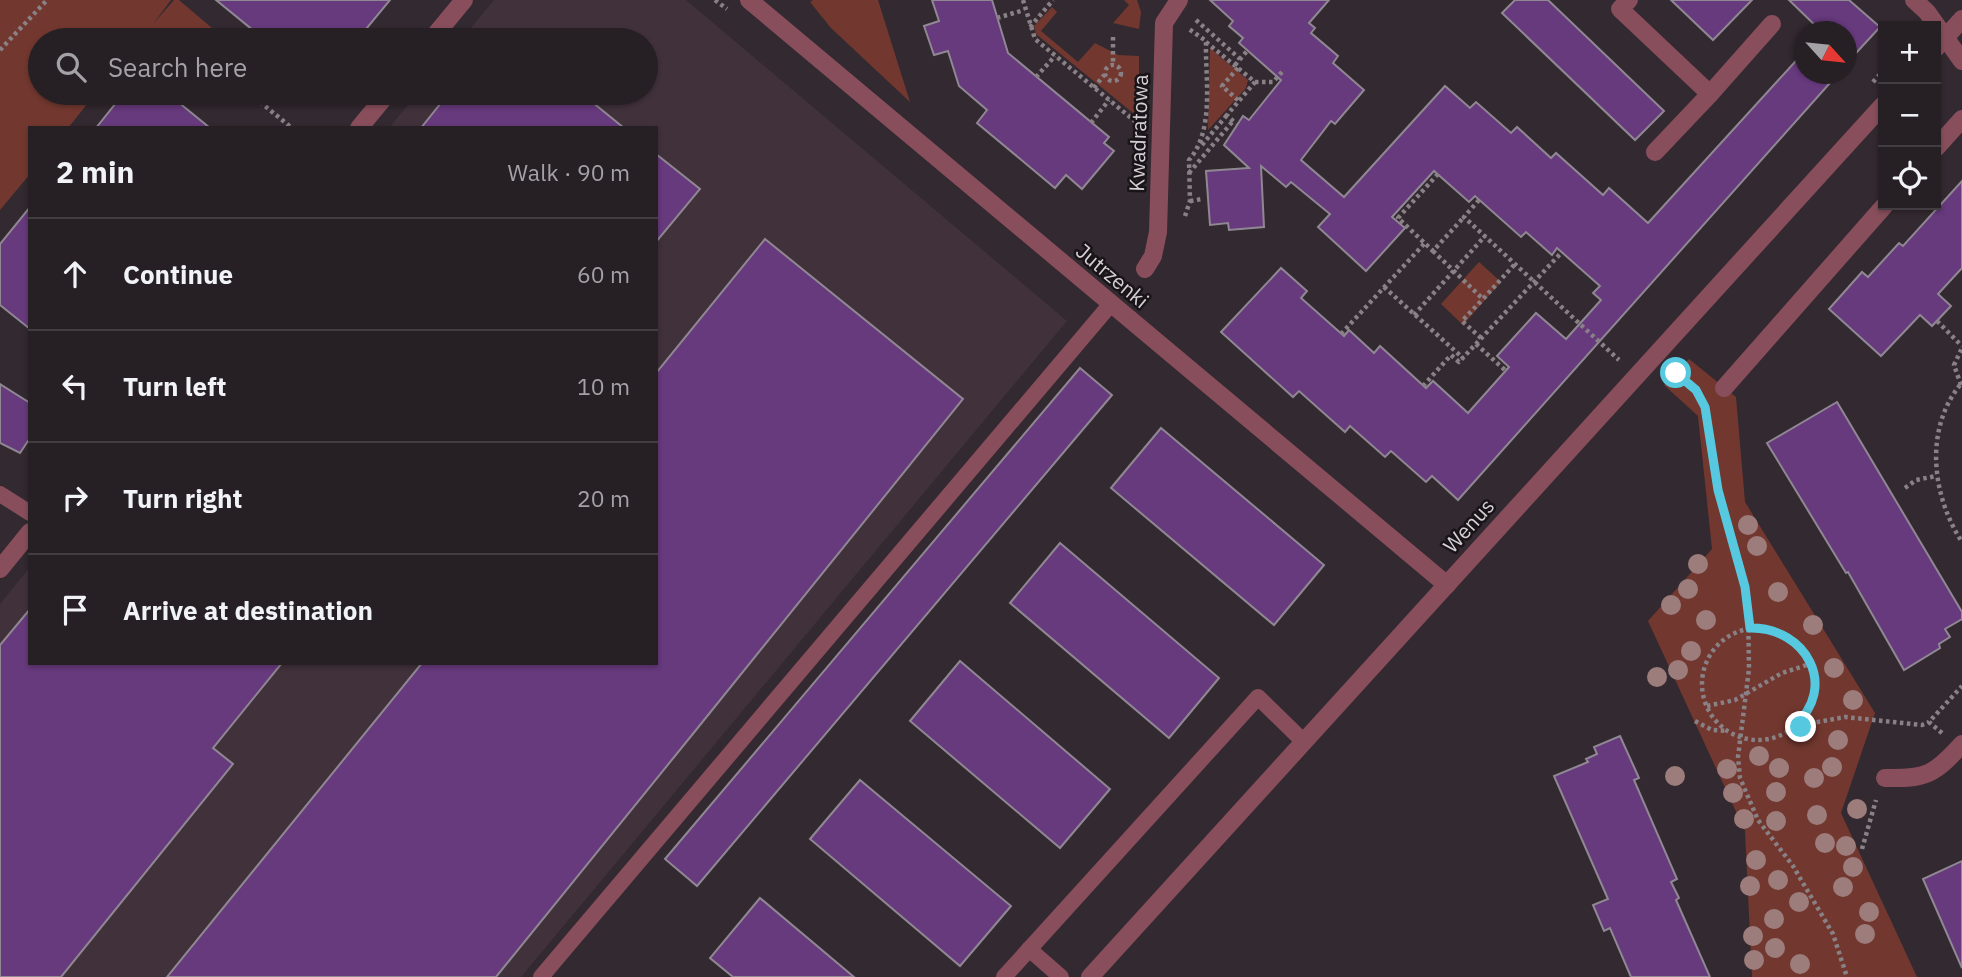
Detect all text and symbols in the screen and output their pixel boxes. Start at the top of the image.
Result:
north arrow [1794,21,1857,84]
map controls [1878,21,1941,210]
button: + [1878,21,1941,84]
search box [28,28,658,105]
icon: search [52,48,90,86]
text: Search here [108,50,247,84]
street label: Kwadratowa [1122,74,1154,192]
button: − [1878,84,1941,147]
button: locate [1878,147,1941,210]
text: 2 min [56,152,134,191]
text: Walk · 90 m [508,157,630,187]
street label: Jutrzenki [1070,237,1155,314]
icon: ahead [56,255,94,293]
text: Continue [123,257,233,291]
text: 60 m [577,259,630,289]
route start [1660,357,1691,388]
icon: left [56,367,94,405]
text: Turn left [123,369,226,403]
text: 10 m [577,371,630,401]
icon: right [56,479,94,517]
text: Turn right [123,481,242,515]
text: 20 m [577,483,630,513]
street label: Wenus [1436,492,1500,558]
icon: arrive [56,591,94,629]
text: Arrive at destination [123,593,373,627]
route end [1785,711,1816,742]

